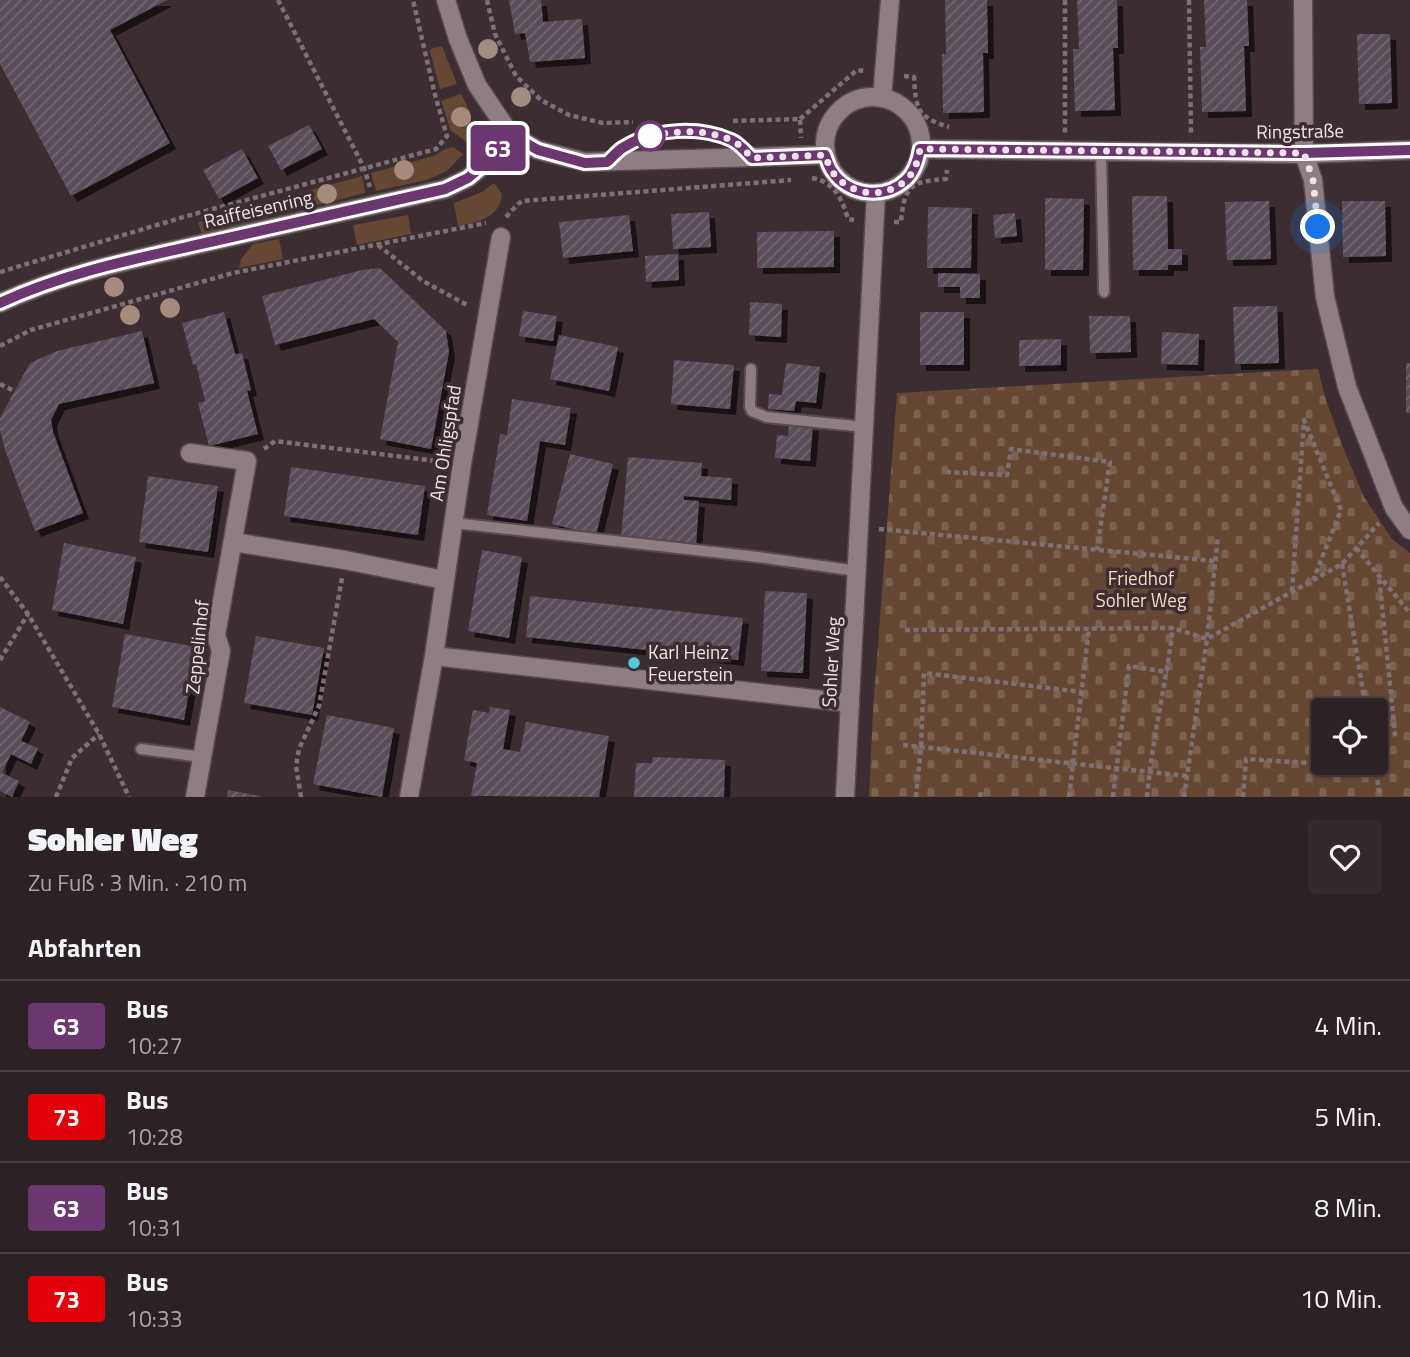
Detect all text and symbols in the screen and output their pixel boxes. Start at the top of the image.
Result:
street label: Ringstraße [1256,115,1344,146]
unlabelled marker [635,121,665,151]
line badge: 63 [466,125,530,171]
text: 63 [485,130,511,166]
street label: Raiffeisenring [201,182,315,235]
your location [1300,209,1335,244]
street label: Am Ohligspfad [421,383,468,503]
park label: Friedhof Sohler Weg [1095,563,1187,614]
street label: Zeppelinhof [177,598,216,695]
street label: Sohler Weg [814,616,847,708]
place label: Karl Heinz Feuerstein [648,637,733,688]
marker: Karl Heinz Feuerstein [626,655,642,671]
map controls [1311,698,1388,775]
button: locate [1311,698,1388,775]
text: Sohler Weg [28,814,198,864]
button: heart [1308,820,1382,894]
text: Zu Fuß · 3 Min. · 210 m [28,865,247,900]
text: Abfahrten [28,928,142,967]
text: Bus [126,989,168,1028]
text: 4 Min. [1315,1006,1382,1045]
text: 63 [53,1008,80,1044]
text: 10:27 [126,1028,183,1063]
text: Bus [126,1080,168,1119]
text: 5 Min. [1315,1097,1382,1136]
text: 73 [53,1099,80,1135]
text: 10:28 [126,1119,183,1154]
text: Bus [126,1171,168,1210]
text: 8 Min. [1315,1188,1382,1227]
text: 63 [53,1190,80,1226]
text: 10:31 [126,1210,183,1245]
text: Bus [126,1262,168,1301]
text: 10 Min. [1300,1279,1382,1318]
text: 73 [53,1281,80,1317]
text: 10:33 [126,1301,183,1336]

